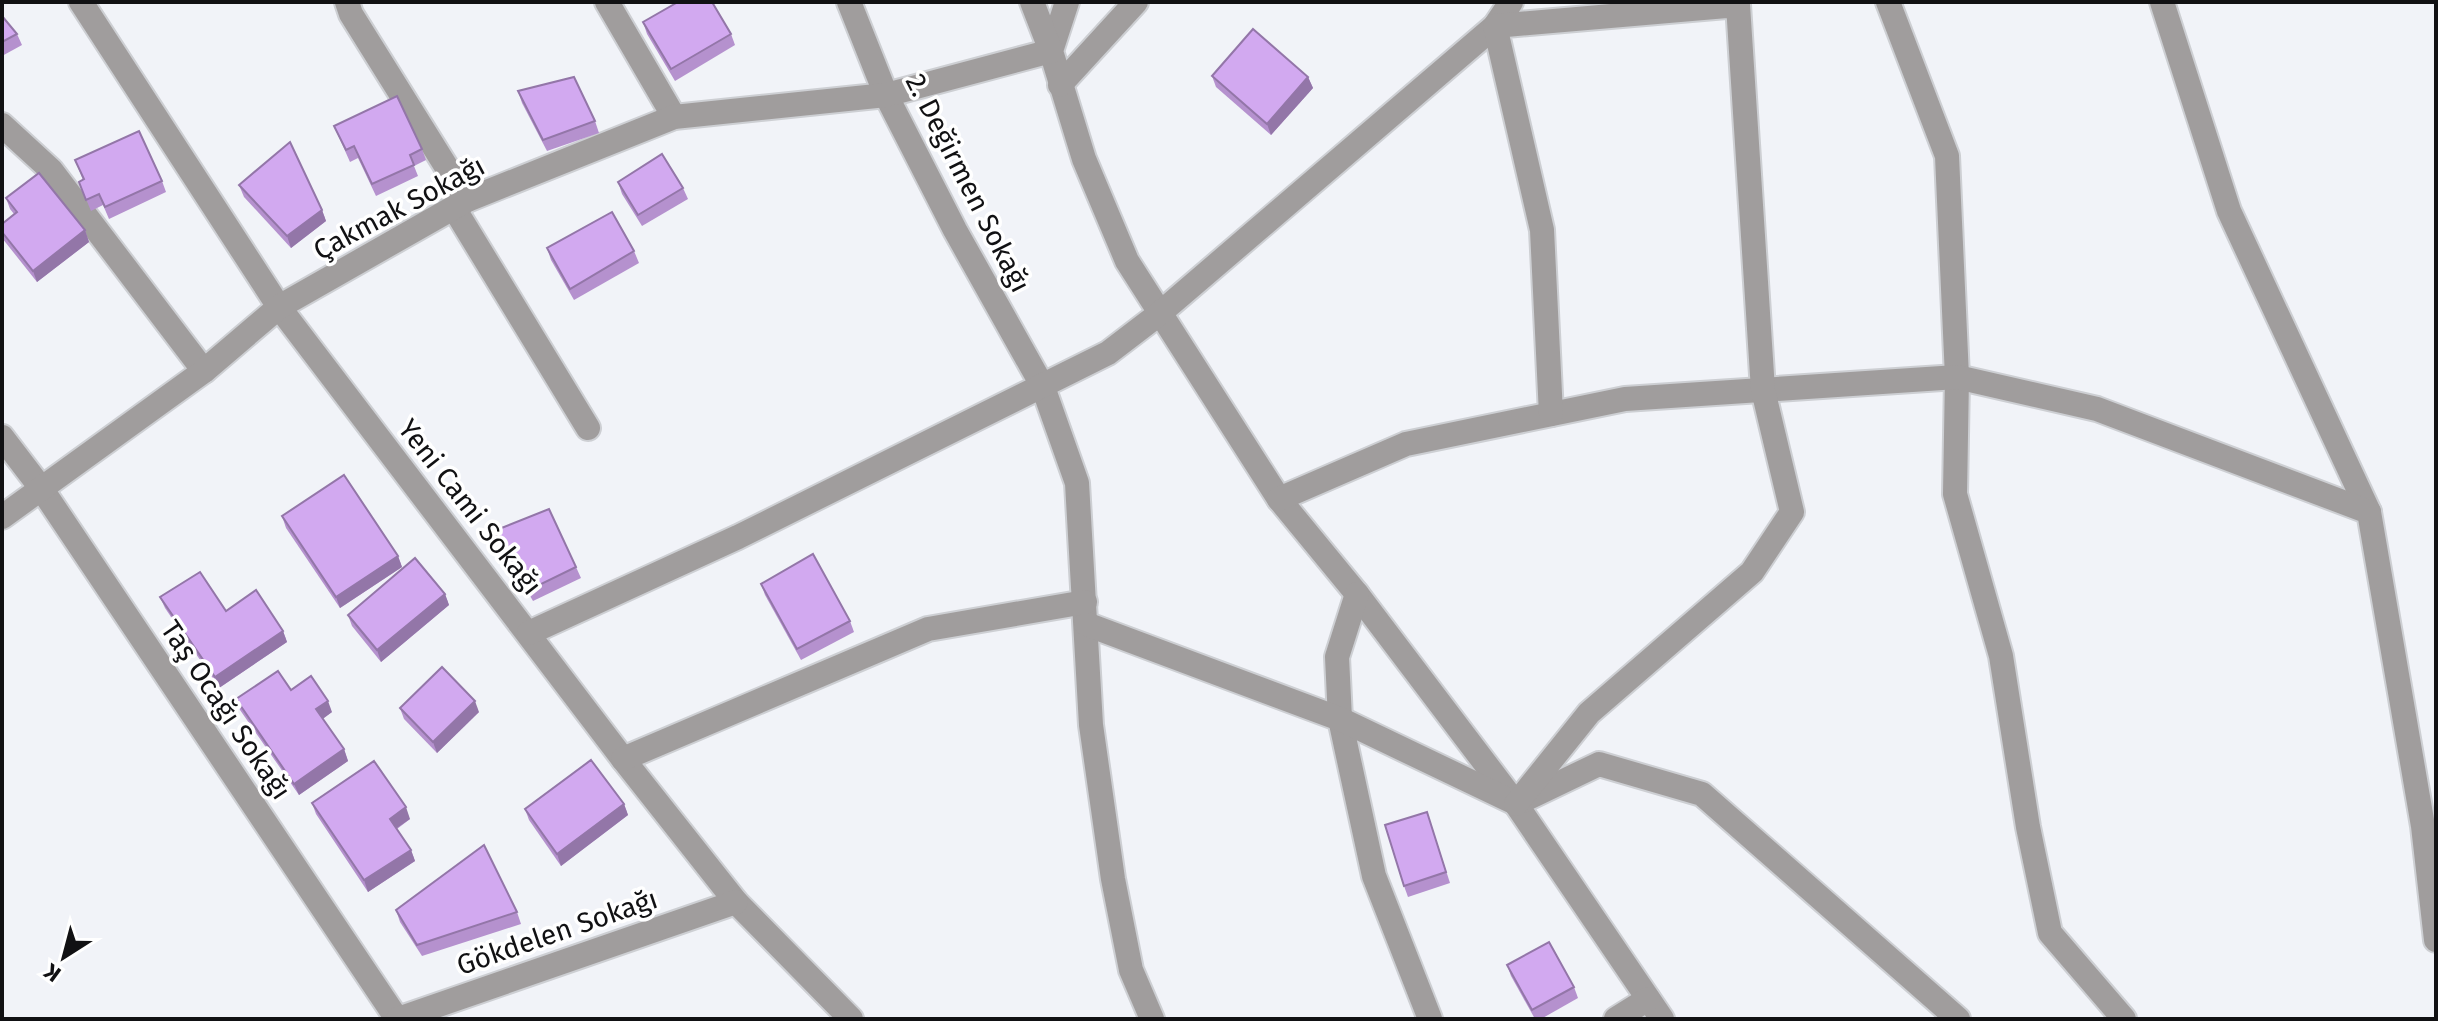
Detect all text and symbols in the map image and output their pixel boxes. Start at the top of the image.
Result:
street label: 2. Değirmen Sokağı [899,68,1037,298]
street label: Çakmak Sokağı [308,149,490,267]
street label: Yeni Cami Sokağı [391,413,549,601]
street label: Taş Ocağı Sokağı [154,614,298,806]
street label: Gökdelen Sokağı [452,882,662,982]
north arrow [24,917,104,997]
text: K [38,957,66,988]

